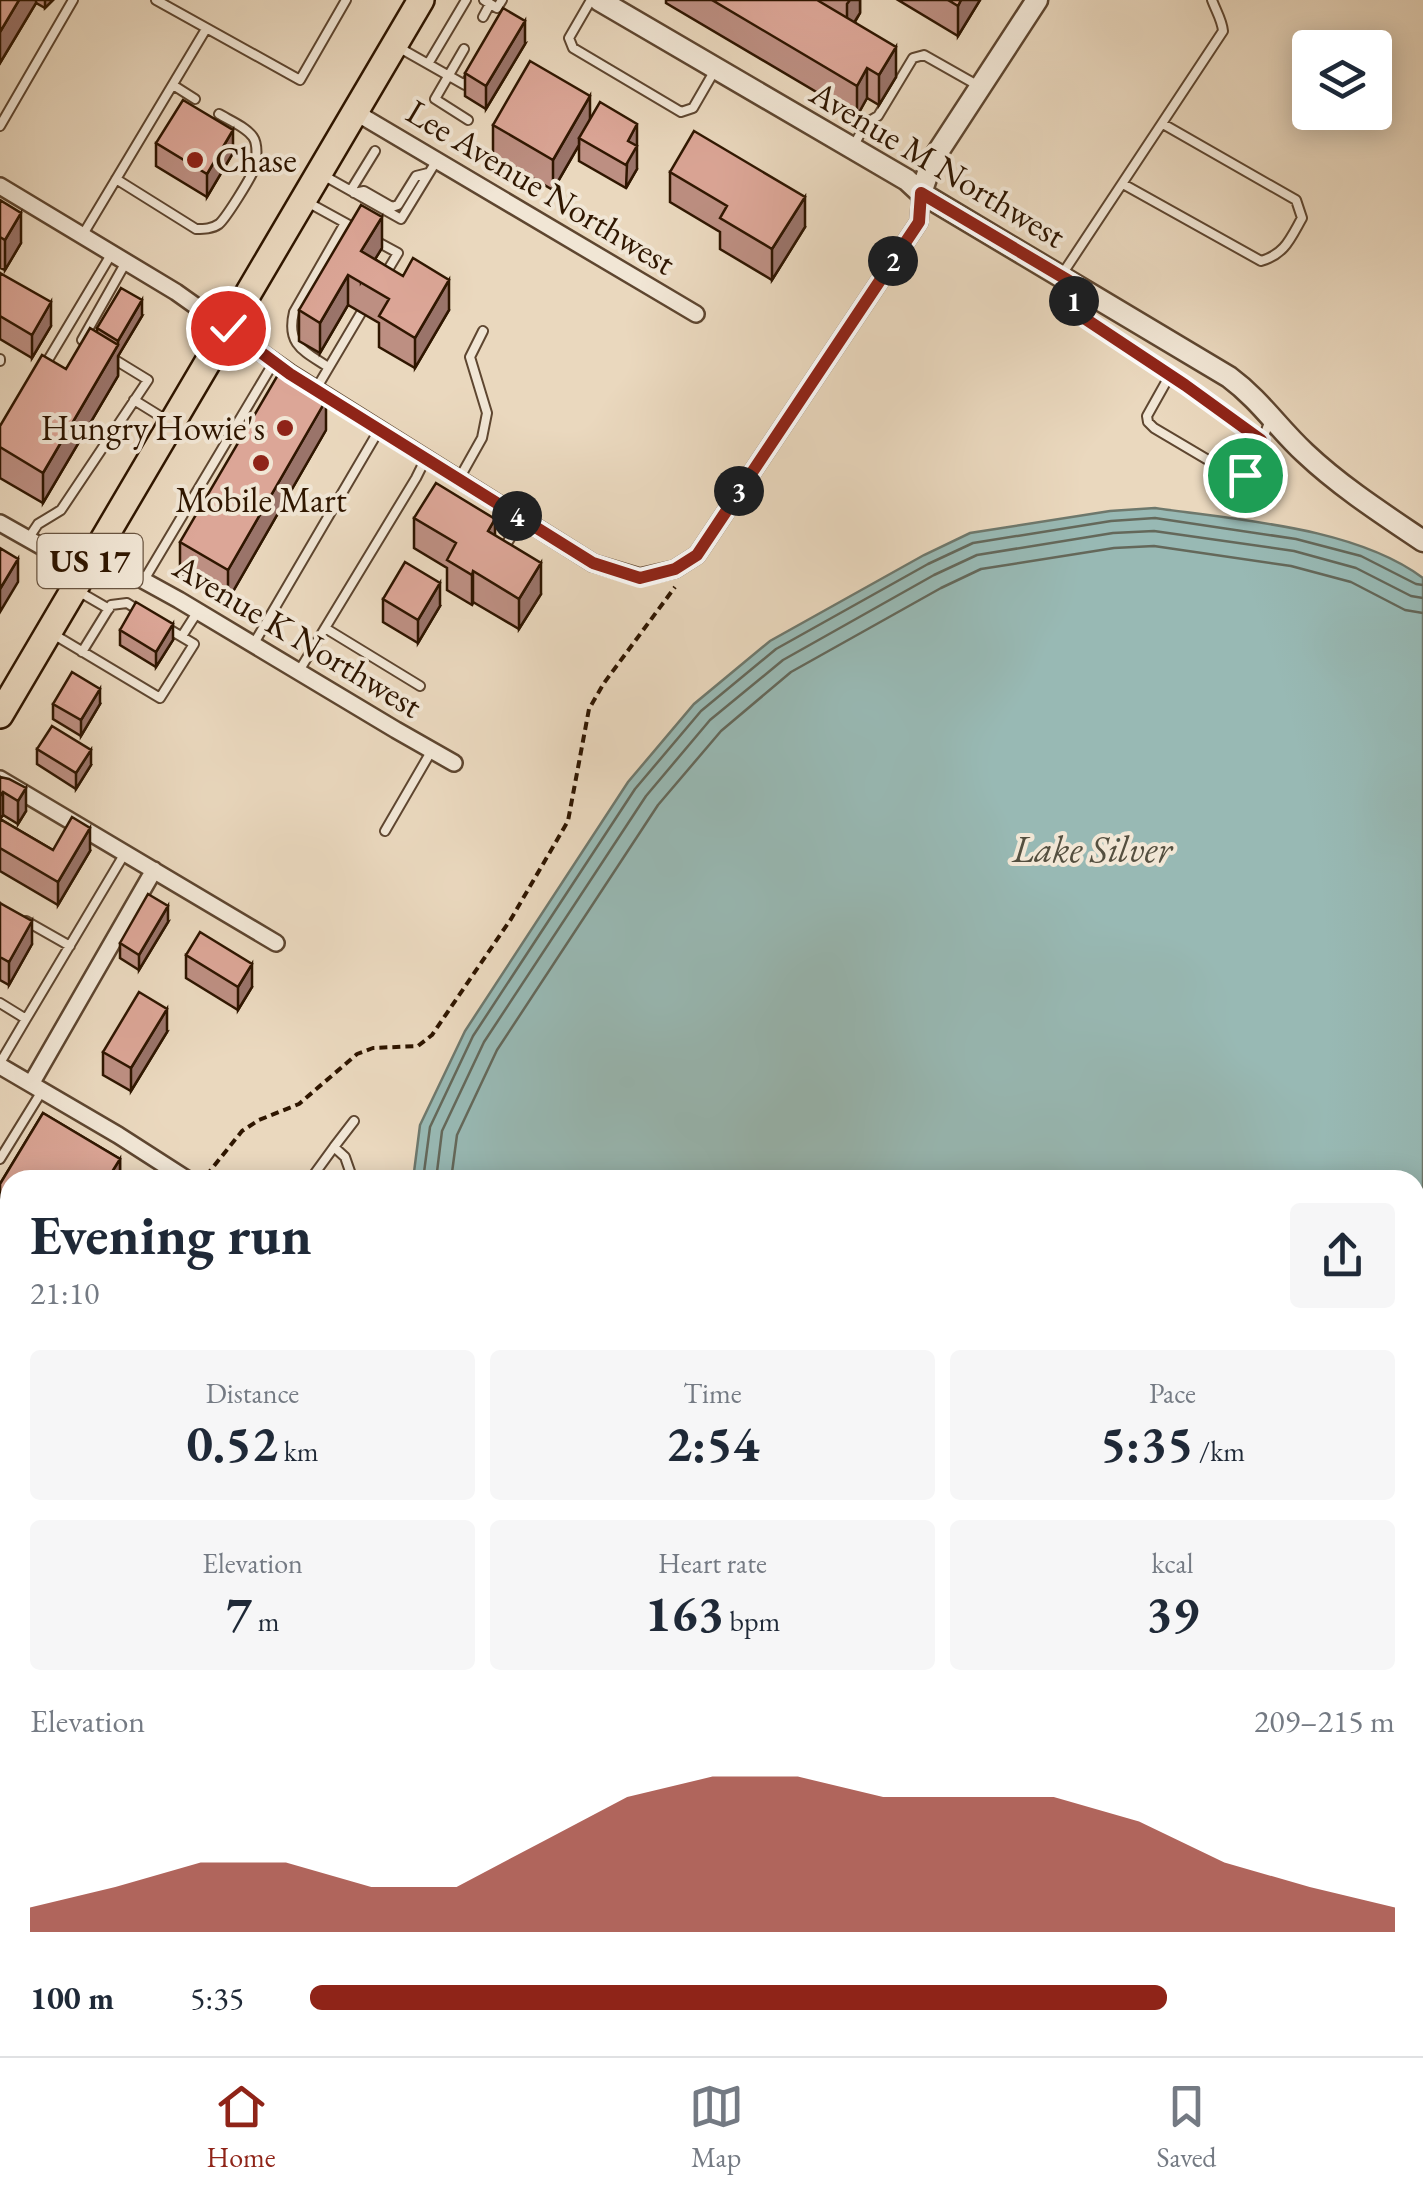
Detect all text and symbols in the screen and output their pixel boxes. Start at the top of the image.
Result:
map controls [1292,30,1392,130]
button: layers [1292,30,1392,130]
street label: Avenue M Northwest [802,69,1074,258]
street label: Lee Avenue Northwest [399,89,684,285]
place label: Chase [215,137,297,182]
marker: Chase [184,149,206,171]
pin: 2 [868,236,918,286]
text: 2 [886,243,900,279]
pin: 1 [1049,276,1099,326]
text: 1 [1067,283,1081,319]
pin [186,286,271,371]
icon: check [201,301,256,356]
place label: Hungry Howie's [41,405,265,450]
marker: Hungry Howie's [274,417,296,439]
pin [1203,433,1288,518]
icon: arrive [1218,448,1273,503]
marker: Mobile Mart [250,452,272,474]
pin: 3 [714,466,764,516]
text: 3 [732,473,746,509]
place label: Mobile Mart [175,477,347,522]
pin: 4 [492,491,542,541]
text: 4 [510,498,524,534]
road number: US 17 [38,534,142,588]
street label: Avenue K Northwest [165,543,431,728]
water label: Lake Silver [1011,824,1173,873]
text: Evening run [30,1199,312,1270]
button: share [1290,1203,1395,1308]
text: 21:10 [30,1272,99,1314]
text: Distance [206,1375,299,1411]
text: Time [683,1375,742,1411]
text: Pace [1149,1375,1196,1411]
text: 0.52 [186,1411,278,1476]
text: 2:54 [666,1411,759,1476]
text: 5:35 [1100,1411,1193,1476]
text: km [278,1433,319,1469]
text: /km [1193,1433,1245,1469]
text: Elevation [202,1545,303,1581]
text: Heart rate [658,1545,767,1581]
text: kcal [1151,1545,1194,1581]
text: 7 [226,1581,252,1646]
text: 163 [645,1581,724,1646]
text: 39 [1146,1581,1199,1646]
text: m [252,1603,279,1639]
text: bpm [724,1603,780,1639]
text: Elevation [30,1700,145,1742]
text: 209–215 m [1254,1700,1395,1742]
text: 100 m [30,1977,114,2019]
text: 5:35 [190,1977,244,2019]
tab: Home [206,2079,276,2175]
tab: Map [689,2079,744,2175]
tab: Saved [1157,2079,1217,2175]

